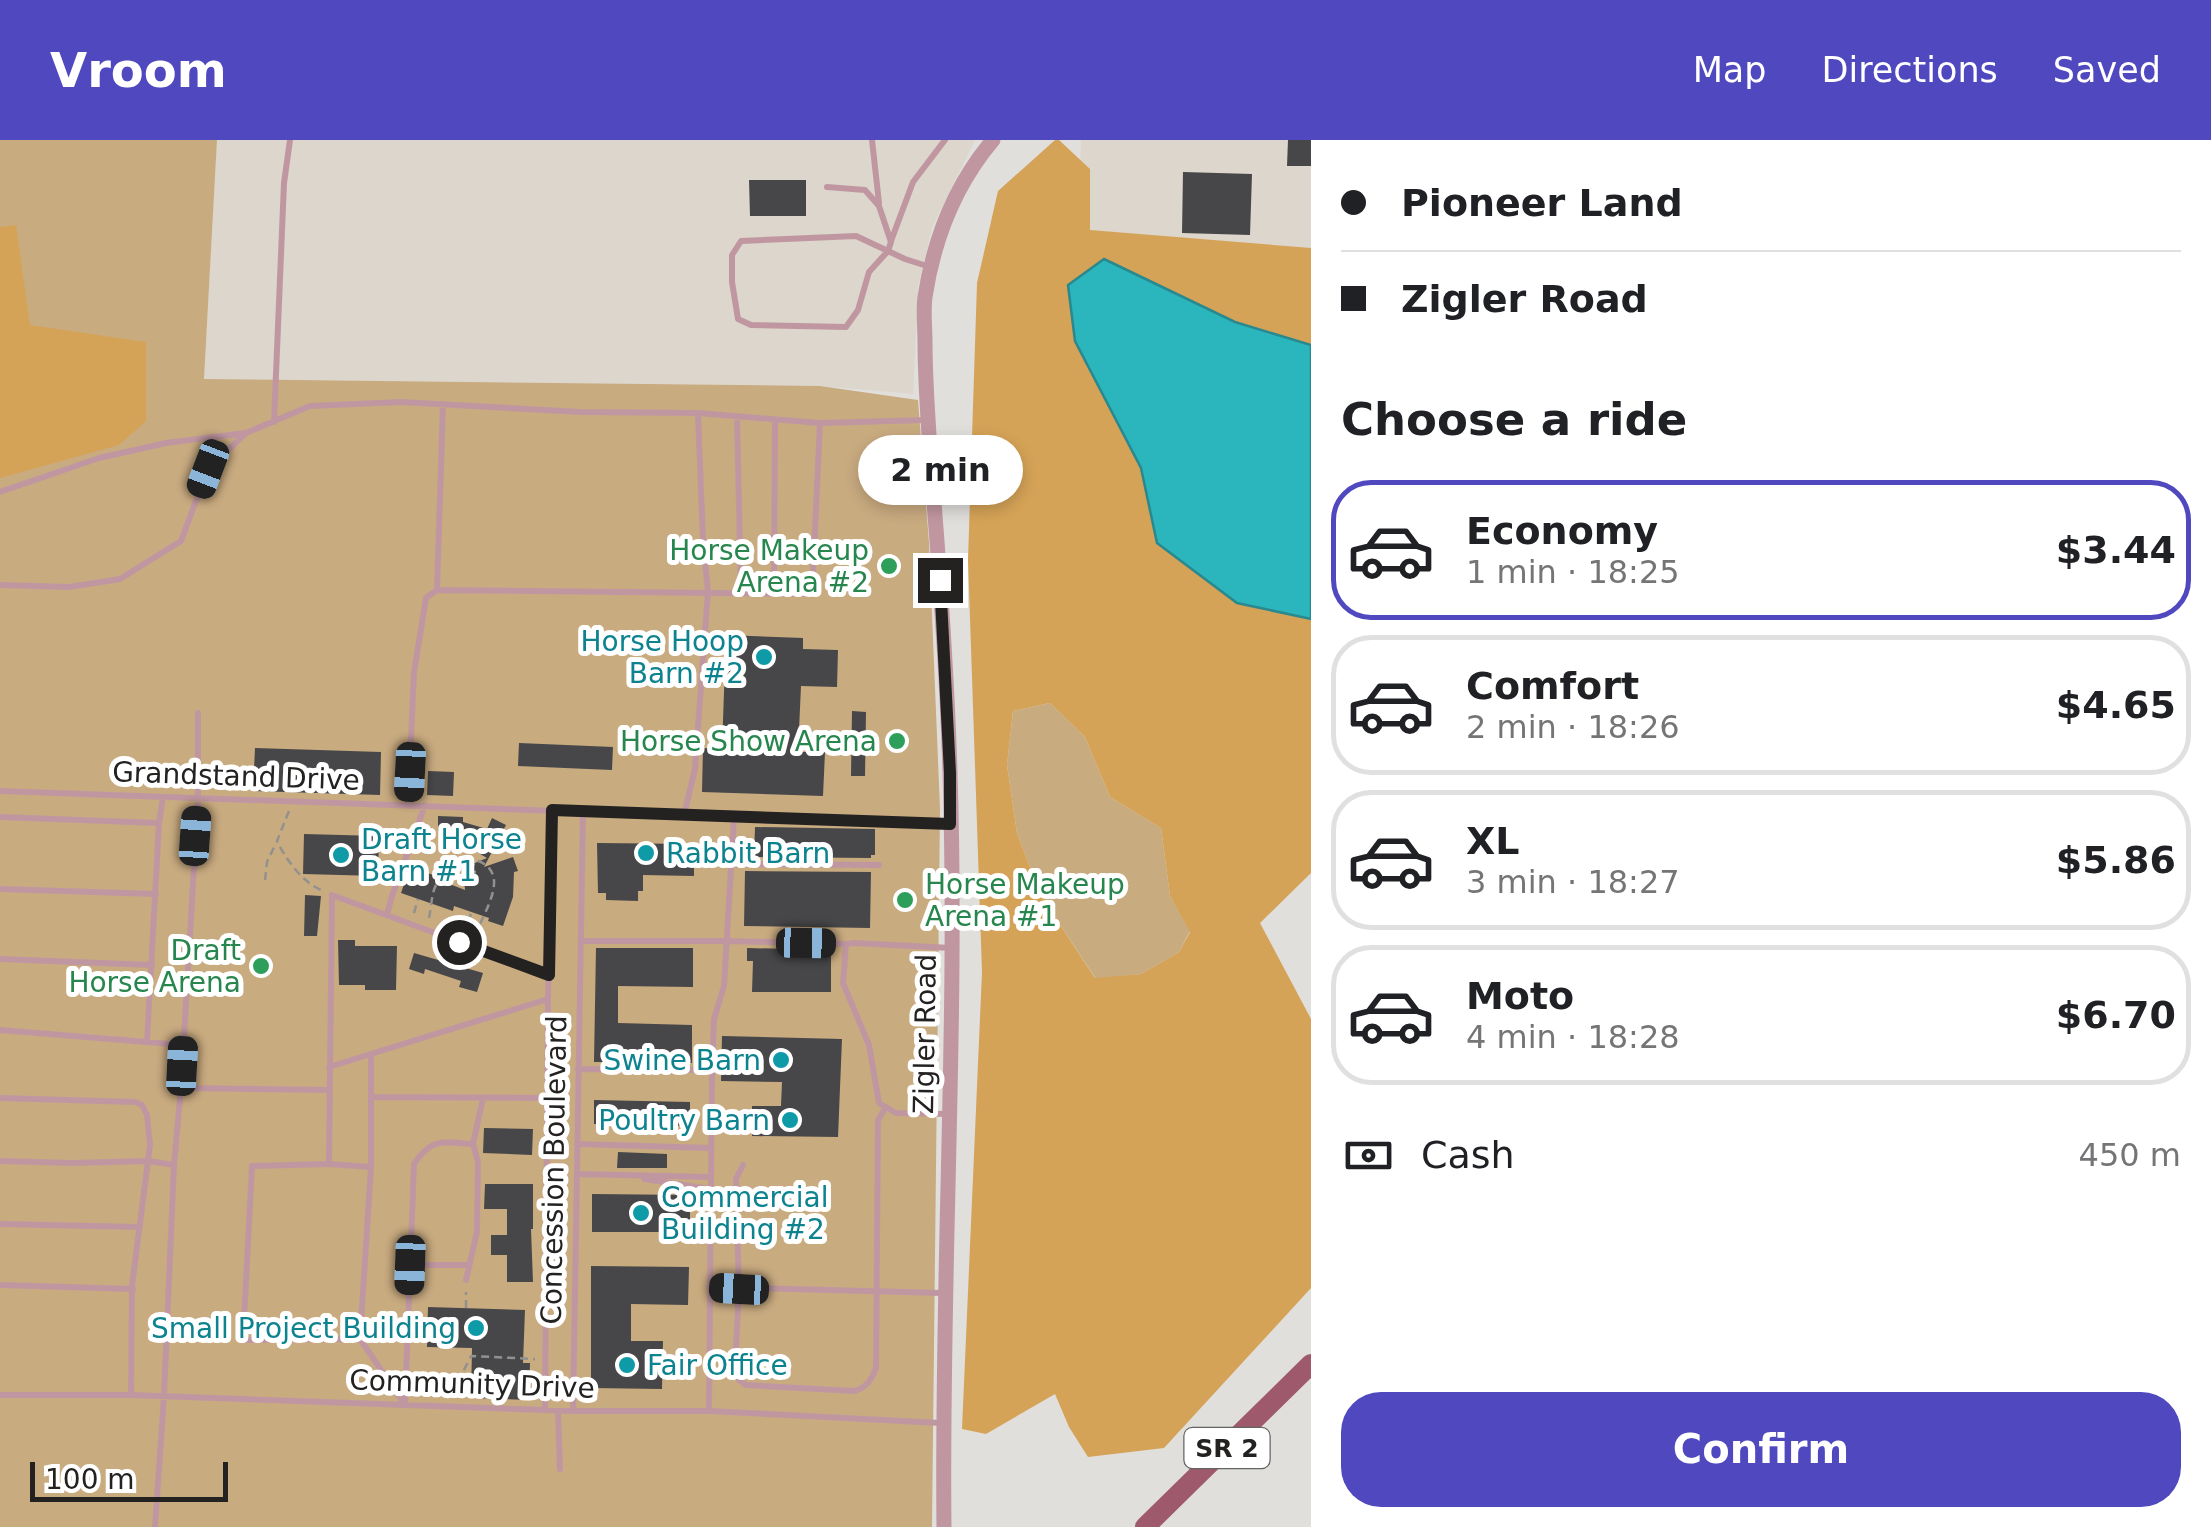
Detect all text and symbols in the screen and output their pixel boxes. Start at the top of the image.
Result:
text: Vroom [50,42,227,98]
text: Map [1693,50,1767,90]
text: Directions [1822,50,1998,90]
text: Saved [2053,50,2161,90]
text: Pioneer Land [1401,181,1683,225]
text: Zigler Road [1401,277,1648,321]
text: Choose a ride [1341,393,1687,446]
callout: 2 min [858,435,1022,505]
car [183,436,233,502]
text: 2 min [890,451,991,489]
icon: car [1346,505,1436,595]
text: Economy [1466,509,1658,553]
text: $3.44 [2056,528,2176,572]
place label: Horse Makeup Arena #2 [669,534,869,599]
text: 1 min · 18:25 [1466,553,1680,591]
marker: Horse Makeup Arena #2 [878,555,900,577]
route end [918,558,963,603]
place label: Horse Hoop Barn #2 [580,625,744,690]
marker: Horse Hoop Barn #2 [753,646,775,668]
icon: car [1346,660,1436,750]
text: Comfort [1466,664,1639,708]
text: $4.65 [2056,683,2176,727]
text: 2 min · 18:26 [1466,708,1680,746]
place label: Horse Show Arena [620,725,877,758]
marker: Horse Show Arena [886,730,908,752]
car [393,741,427,803]
street label: Grandstand Drive [112,755,360,797]
car [178,805,212,867]
icon: car [1346,815,1436,905]
text: XL [1466,819,1520,863]
place label: Draft Horse Barn #1 [361,823,522,888]
place label: Rabbit Barn [666,837,830,870]
text: $5.86 [2056,838,2176,882]
marker: Rabbit Barn [635,842,657,864]
marker: Draft Horse Barn #1 [330,844,352,866]
text: 3 min · 18:27 [1466,863,1680,901]
place label: Horse Makeup Arena #1 [925,868,1125,933]
marker: Horse Makeup Arena #1 [894,889,916,911]
route start [437,920,482,965]
car [776,927,836,959]
place label: Draft Horse Arena [68,934,241,999]
street label: Zigler Road [907,954,943,1114]
marker: Draft Horse Arena [250,955,272,977]
icon: car [1346,970,1436,1060]
text: Moto [1466,974,1574,1018]
text: $6.70 [2056,993,2176,1037]
street label: Concession Boulevard [535,1015,573,1325]
text: 4 min · 18:28 [1466,1018,1680,1056]
car [165,1035,199,1097]
place label: Swine Barn [604,1044,761,1077]
marker: Swine Barn [770,1049,792,1071]
place label: Poultry Barn [598,1104,770,1137]
marker: Poultry Barn [779,1109,801,1131]
icon: cash [1341,1128,1396,1183]
text: Cash [1421,1133,1515,1177]
text: 450 m [2079,1136,2181,1174]
place label: Commercial Building #2 [661,1181,828,1246]
marker: Commercial Building #2 [630,1202,652,1224]
car [394,1234,426,1296]
car [708,1272,770,1306]
place label: Small Project Building [151,1312,456,1345]
marker: Small Project Building [465,1317,487,1339]
place label: Fair Office [647,1349,788,1382]
marker: Fair Office [616,1354,638,1376]
street label: Community Drive [349,1363,595,1405]
button: Confirm [1341,1392,2181,1507]
road number: SR 2 [1184,1428,1270,1468]
scale bar [30,1457,228,1502]
text: 100 m [45,1463,135,1496]

